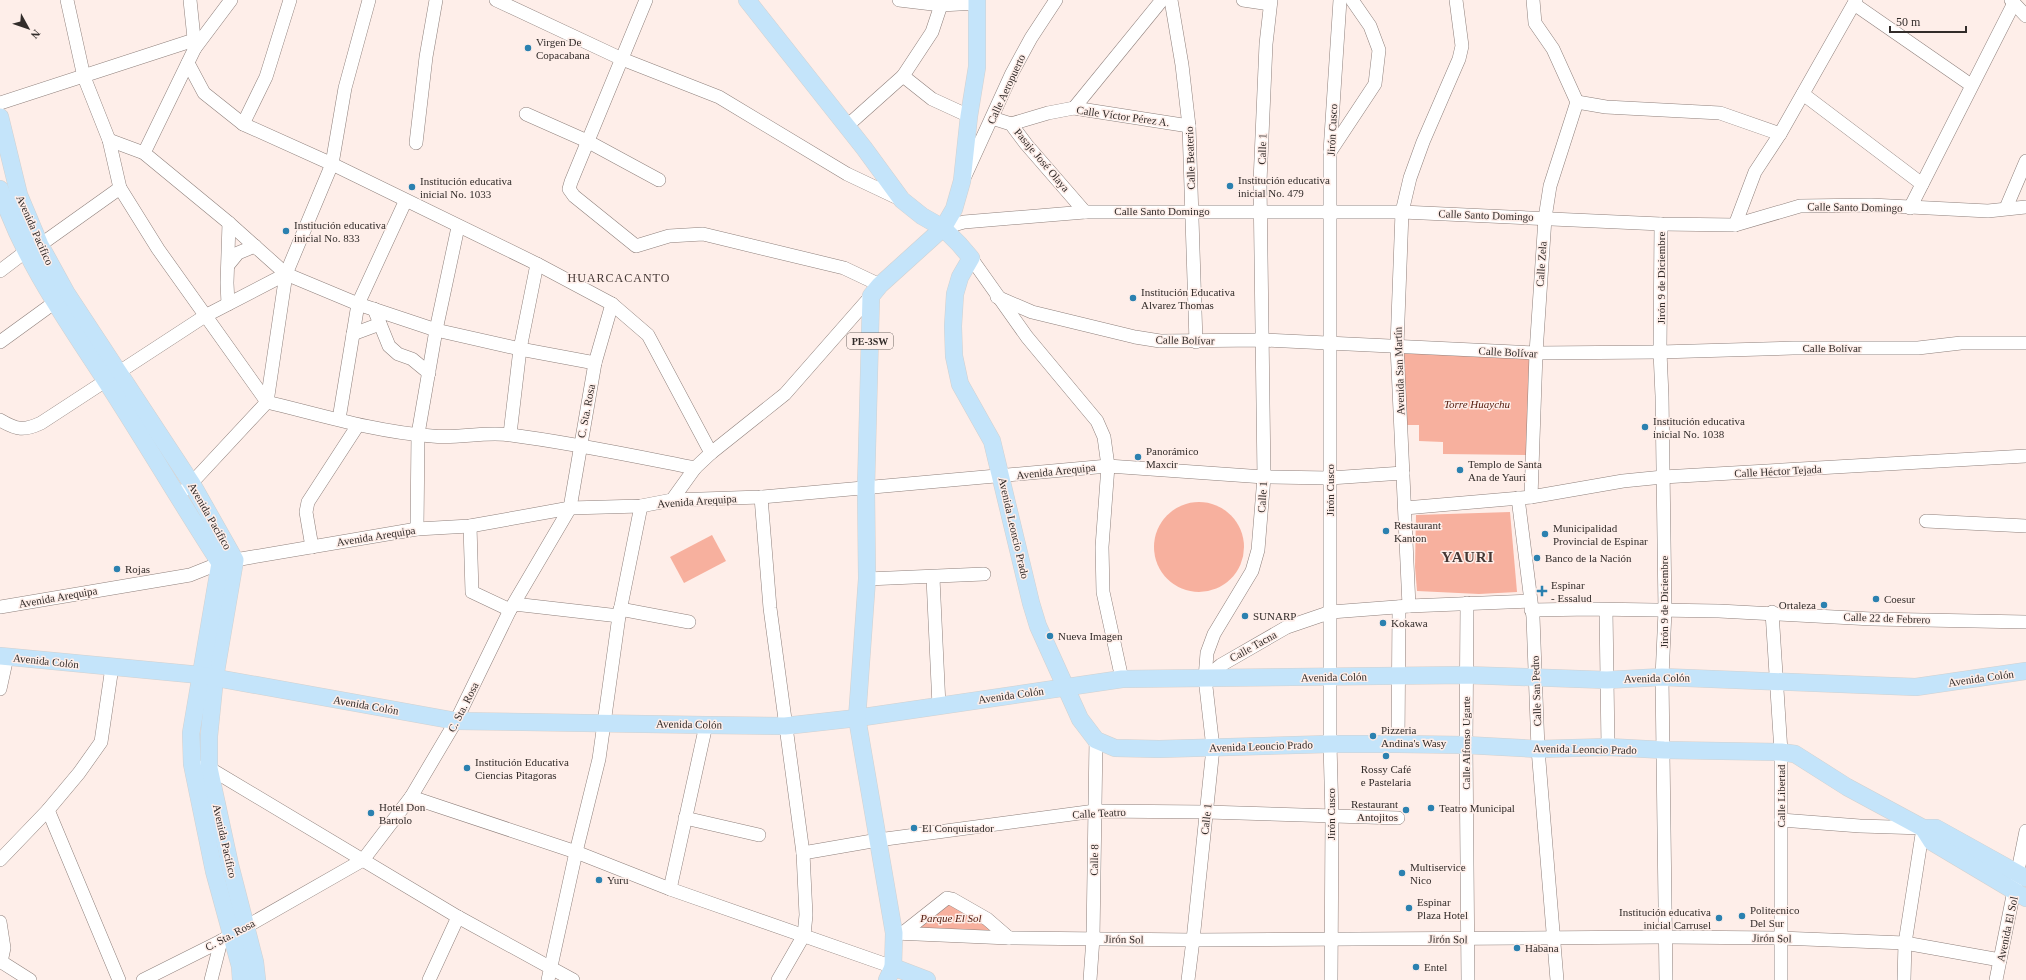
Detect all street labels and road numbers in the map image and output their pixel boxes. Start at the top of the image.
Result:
street label: Calle Aeropuerto [985,52,1028,126]
street label: Jirón Cusco [1325,103,1339,156]
street label: Calle Víctor Pérez A. [1076,104,1171,129]
street label: Pasaje José Olaya [1012,126,1072,194]
street label: Calle Beaterio [1183,126,1197,190]
street label: Calle 1 [1255,133,1269,165]
street label: Avenida Pacifico [14,193,56,267]
street label: Calle Santo Domingo [1807,200,1903,214]
street label: Calle Santo Domingo [1114,205,1210,217]
street label: Calle Santo Domingo [1438,207,1534,223]
street label: Jirón 9 de Diciembre [1655,232,1667,324]
street label: Calle Zela [1533,241,1549,287]
street label: Avenida San Martín [1391,326,1407,415]
road number: PE-3SW [847,333,893,349]
street label: Calle Bolívar [1155,333,1215,347]
street label: Calle Bolívar [1803,342,1862,354]
street label: Calle Bolívar [1478,344,1538,360]
street label: C. Sta. Rosa [575,383,597,439]
street label: Avenida Arequipa [1016,461,1096,481]
street label: Jirón Cusco [1324,463,1336,516]
street label: Calle Héctor Tejada [1734,463,1822,479]
street label: Avenida Leoncio Prado [996,476,1032,580]
street label: Avenida Pacifico [186,480,234,552]
street label: Calle 1 [1255,481,1269,513]
street label: Avenida Arequipa [657,492,737,510]
street label: Avenida Arequipa [336,524,416,548]
street label: Jirón 9 de Diciembre [1658,556,1670,648]
street label: Avenida Arequipa [18,584,98,610]
street label: Calle 22 de Febrero [1843,610,1931,626]
street label: Calle Tacna [1227,628,1279,664]
street label: Avenida Colón [13,652,80,670]
street label: Calle San Pedro [1529,655,1543,727]
street label: Avenida Colón [1947,667,2015,689]
street label: Avenida Colón [1301,670,1368,684]
street label: Avenida Colón [1624,671,1691,685]
street label: C. Sta. Rosa [445,680,481,734]
street label: Avenida Colón [977,684,1045,706]
street label: Avenida Colón [332,693,400,717]
street label: Calle Alfonso Ugarte [1460,696,1472,790]
street label: Avenida Colón [656,717,723,731]
street label: Avenida Leoncio Prado [1209,738,1314,754]
street label: Avenida Leoncio Prado [1533,742,1637,756]
street label: Calle Libertad [1775,764,1787,828]
street label: Jirón Cusco [1325,787,1337,840]
street label: Avenida Pacifico [211,803,239,879]
street label: Calle 1 [1198,803,1214,835]
street label: Calle Teatro [1072,806,1127,820]
street label: Calle 8 [1088,844,1100,876]
street label: Avenida El Sol [1994,895,2020,963]
street label: C. Sta. Rosa [203,917,257,953]
street label: Jirón Sol [1752,932,1792,944]
street label: Jirón Sol [1104,933,1144,945]
street label: Jirón Sol [1428,933,1468,945]

